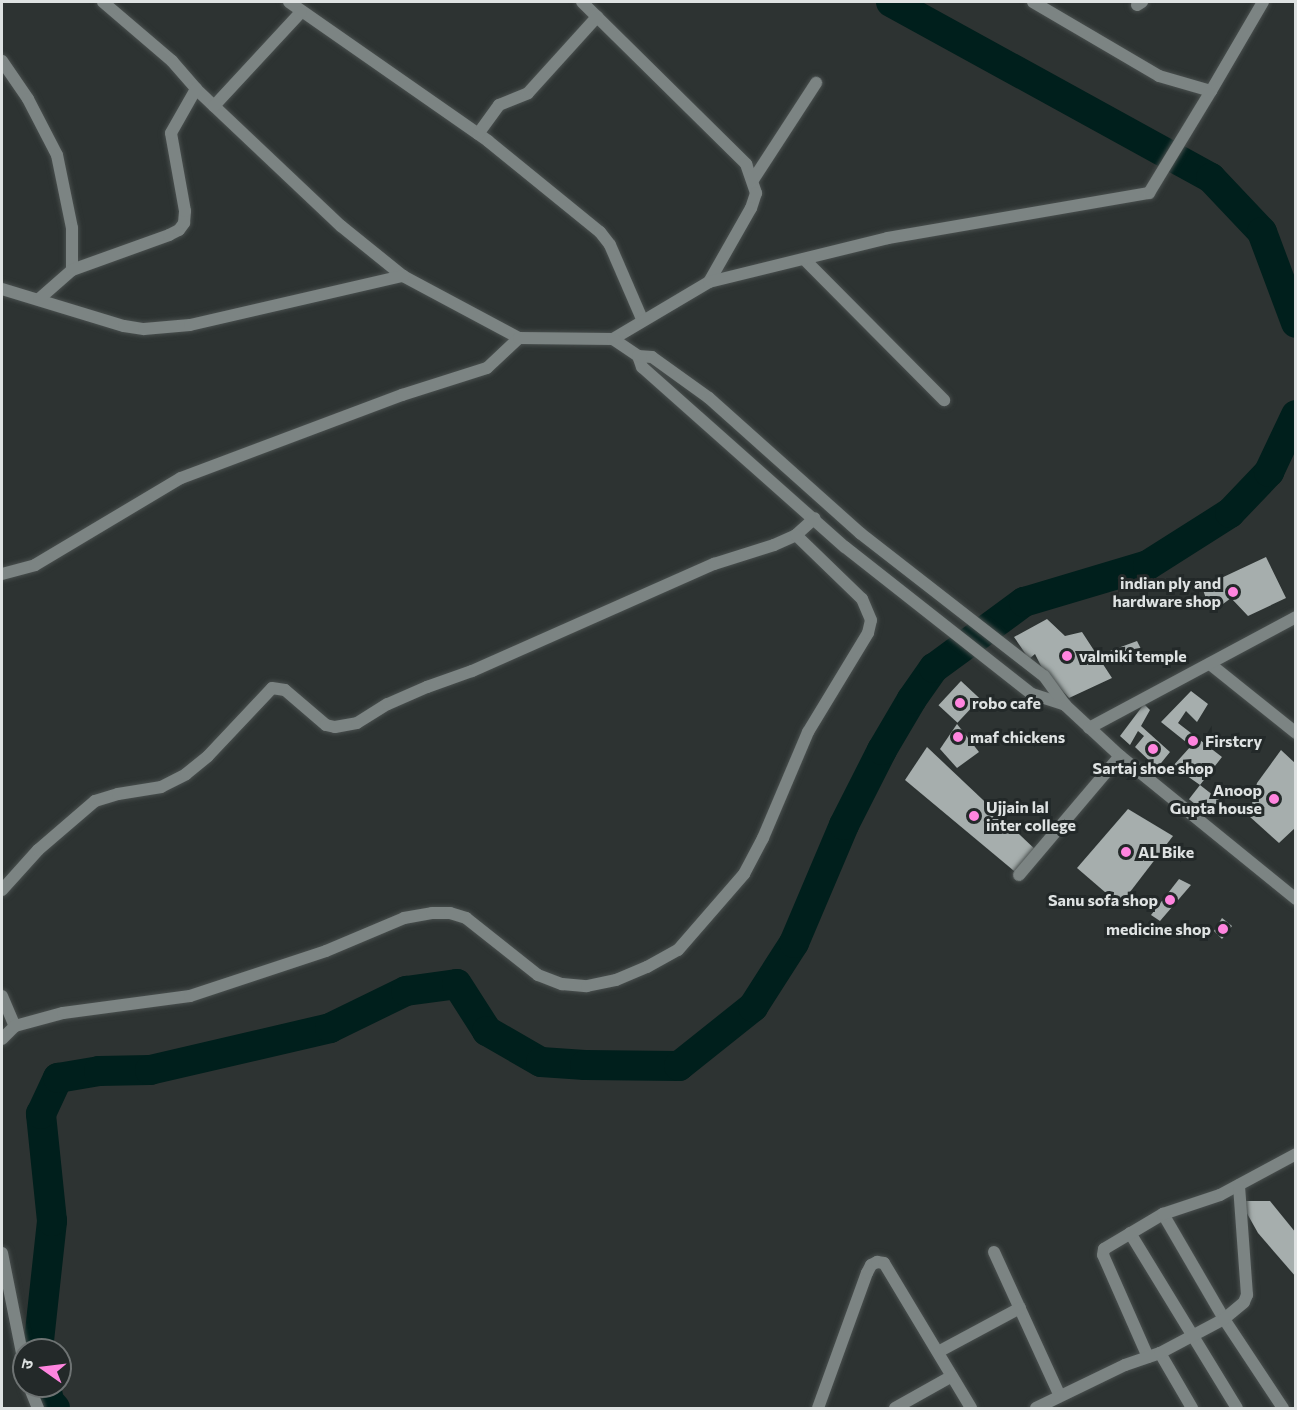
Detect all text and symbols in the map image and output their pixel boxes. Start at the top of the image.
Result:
place label: indian ply and hardware shop [1112,573,1221,611]
marker: indian ply and hardware shop [1226,585,1240,599]
place label: valmiki temple [1079,646,1187,666]
marker: valmiki temple [1060,649,1074,663]
place label: robo cafe [972,693,1041,713]
marker: robo cafe [953,696,967,710]
place label: maf chickens [970,727,1065,747]
marker: maf chickens [951,730,965,744]
place label: Firstcry [1205,731,1262,751]
marker: Firstcry [1186,734,1200,748]
marker: Sartaj shoe shop [1146,742,1160,756]
place label: Sartaj shoe shop [1093,758,1213,778]
place label: Anoop Gupta house [1170,780,1262,818]
marker: Anoop Gupta house [1267,792,1281,806]
place label: Ujjain lal inter college [986,797,1076,835]
marker: Ujjain lal inter college [967,809,981,823]
place label: AL Bike [1138,842,1194,862]
marker: AL Bike [1119,845,1133,859]
place label: Sanu sofa shop [1048,890,1158,910]
marker: Sanu sofa shop [1163,893,1177,907]
place label: medicine shop [1106,919,1211,939]
marker: medicine shop [1216,922,1230,936]
north arrow [12,1338,72,1398]
text: उ [16,1357,36,1371]

